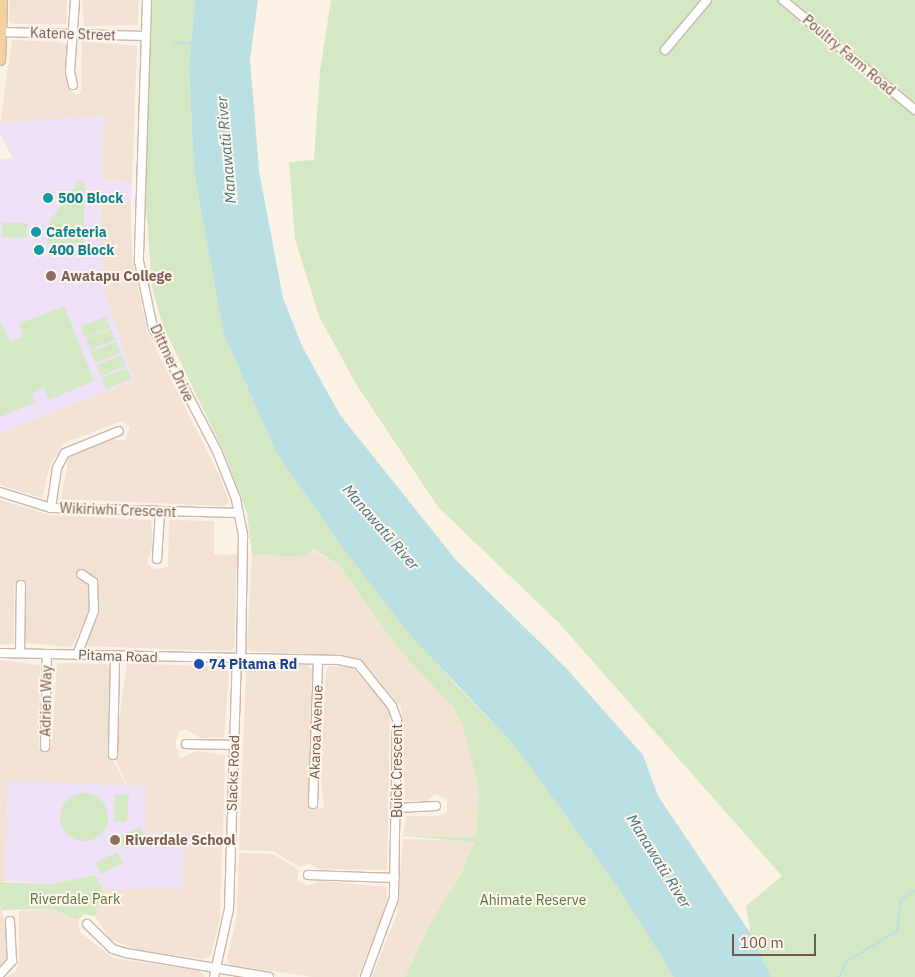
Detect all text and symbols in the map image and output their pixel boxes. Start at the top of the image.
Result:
street label: Poultry Farm Road [799,11,899,99]
street label: Katene Street [30,24,116,44]
water label: Manawatū River [212,96,240,204]
place label: 500 Block [58,190,123,206]
marker: 500 Block [42,192,54,204]
place label: Cafeteria [46,224,107,240]
marker: Cafeteria [30,226,42,238]
place label: 400 Block [49,242,114,258]
marker: 400 Block [33,244,45,256]
place label: Awatapu College [61,268,172,284]
marker: Awatapu College [45,270,57,282]
street label: Dittmer Drive [147,322,197,404]
water label: Manawatū River [339,480,423,574]
street label: Wikiriwhi Crescent [59,500,177,520]
street label: Pitama Road [78,646,158,666]
place label: 74 Pitama Rd [209,656,297,672]
marker: 74 Pitama Rd [193,658,205,670]
street label: Adrien Way [37,665,55,737]
street label: Akaroa Avenue [306,685,326,779]
street label: Buick Crescent [389,724,405,818]
street label: Slacks Road [223,735,243,811]
water label: Manawatū River [623,811,695,911]
place label: Riverdale School [125,832,236,848]
marker: Riverdale School [109,834,121,846]
park label: Riverdale Park [30,891,120,907]
park label: Ahimate Reserve [480,892,586,908]
scale bar [735,924,819,956]
text: 100 m [740,933,784,952]

